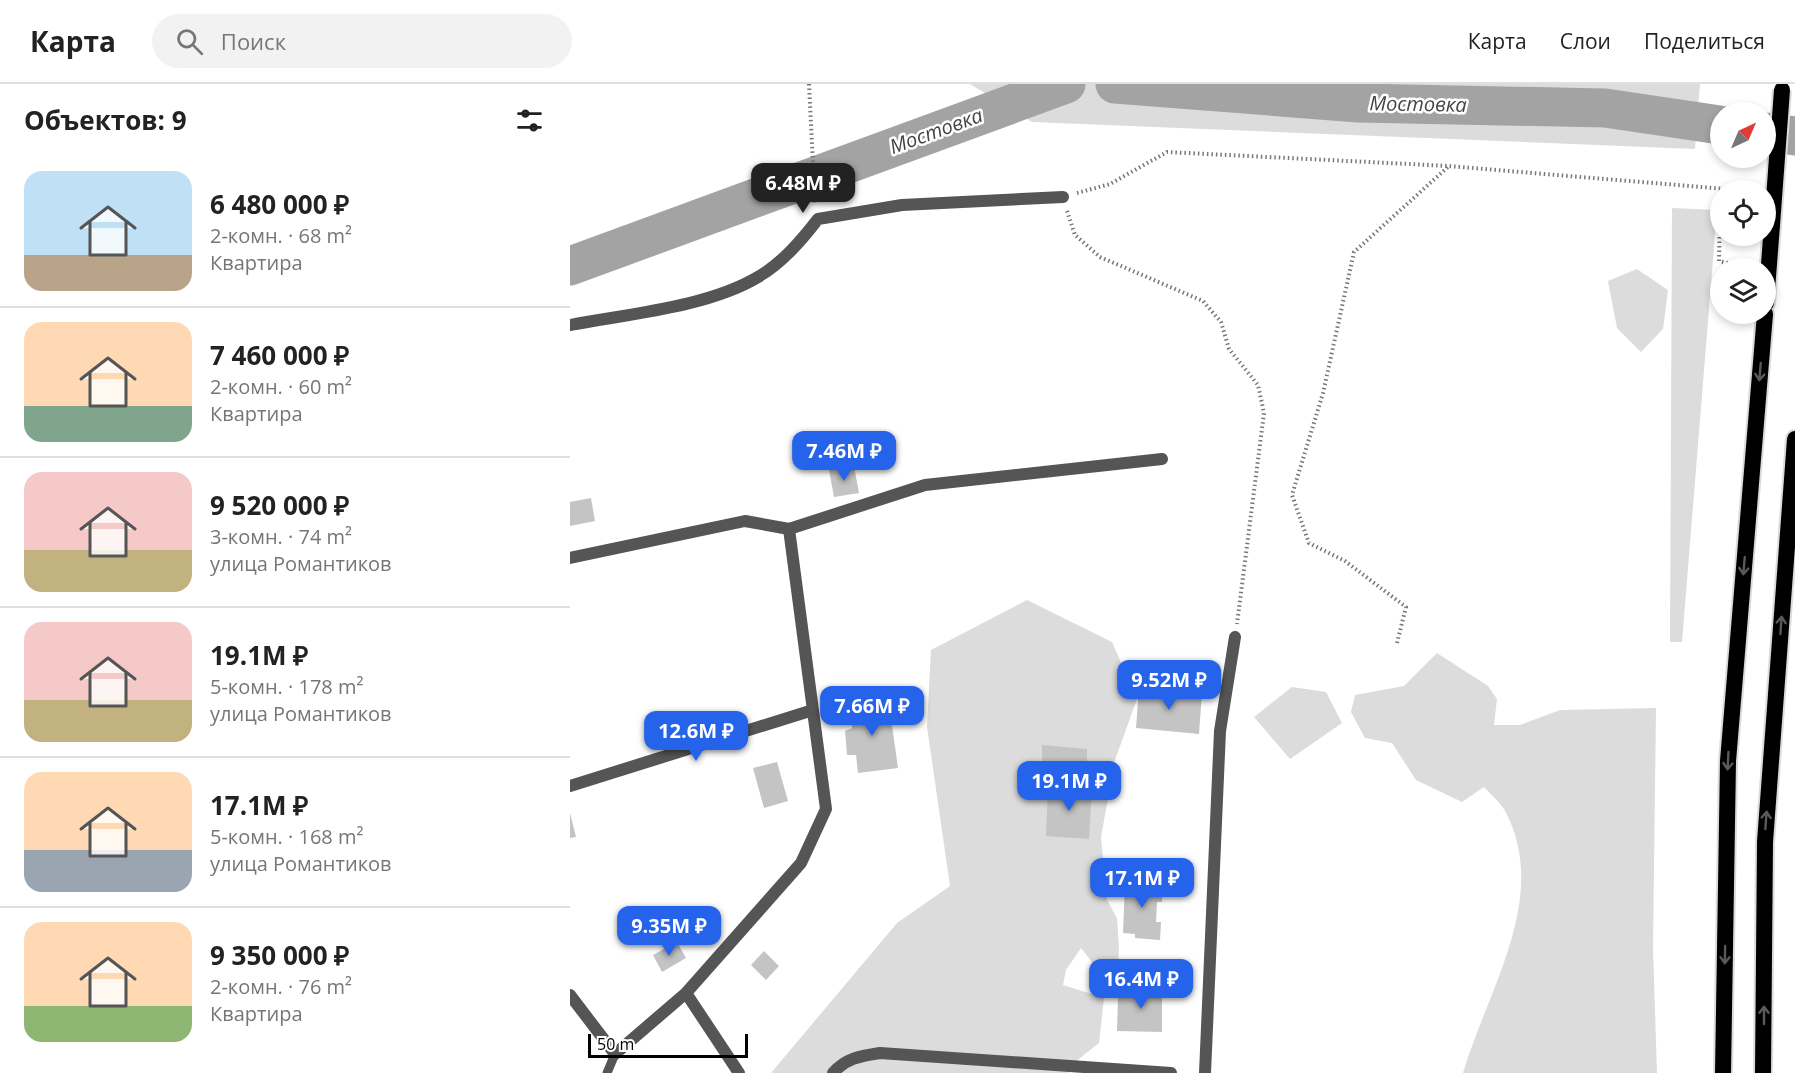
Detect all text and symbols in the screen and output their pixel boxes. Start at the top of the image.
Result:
search box [152,14,572,68]
text: Карта [30,22,116,60]
icon: search [173,25,206,58]
text: Поиск [221,26,286,56]
text: Карта [1468,27,1527,55]
text: Слои [1560,27,1611,55]
text: Поделиться [1644,27,1765,55]
water label: Мостовка [1369,89,1467,118]
water label: Мостовка [885,101,986,160]
text: Объектов: 9 [24,102,187,138]
north arrow [1710,102,1776,168]
map controls [1710,102,1776,324]
icon: filters [513,104,546,137]
pin: 6.48M ₽ [748,163,858,214]
text: 6.48M ₽ [765,169,841,196]
button: locate [1710,180,1776,246]
text: 6 480 000 ₽ [210,186,349,222]
icon: home [72,195,144,267]
text: 2-комн. · 68 m² [210,222,352,249]
text: Квартира [210,249,303,276]
button: layers [1710,258,1776,324]
text: 7 460 000 ₽ [210,337,349,373]
icon: home [72,346,144,418]
one-way arrow [1754,361,1765,381]
text: 2-комн. · 60 m² [210,373,352,400]
text: Квартира [210,400,303,427]
pin: 7.46M ₽ [789,431,899,482]
text: 7.46M ₽ [806,437,882,464]
text: 9 520 000 ₽ [210,487,349,523]
icon: home [72,496,144,568]
text: 3-комн. · 74 m² [210,523,352,550]
text: улица Романтиков [210,550,391,577]
one-way arrow [1738,556,1749,576]
one-way arrow [1776,616,1787,636]
text: 19.1M ₽ [210,637,308,673]
icon: home [72,646,144,718]
pin: 9.52M ₽ [1114,660,1224,711]
text: 9.52M ₽ [1131,666,1207,693]
text: 5-комн. · 178 m² [210,673,363,700]
pin: 7.66M ₽ [817,686,927,737]
text: 7.66M ₽ [834,692,910,719]
text: улица Романтиков [210,700,391,727]
pin: 12.6M ₽ [641,711,751,762]
text: 12.6M ₽ [658,717,734,744]
one-way arrow [1723,750,1734,770]
pin: 19.1M ₽ [1014,761,1124,812]
text: 19.1M ₽ [1031,767,1107,794]
text: 17.1M ₽ [210,787,308,823]
icon: home [72,796,144,868]
one-way arrow [1761,810,1772,830]
text: 5-комн. · 168 m² [210,823,363,850]
text: улица Романтиков [210,850,391,877]
pin: 17.1M ₽ [1087,858,1197,909]
text: 17.1M ₽ [1104,864,1180,891]
pin: 9.35M ₽ [614,906,724,957]
text: 9.35M ₽ [631,912,707,939]
text: 9 350 000 ₽ [210,937,349,973]
one-way arrow [1719,945,1731,965]
icon: home [72,946,144,1018]
pin: 16.4M ₽ [1086,959,1196,1010]
text: 16.4M ₽ [1103,965,1179,992]
text: 2-комн. · 76 m² [210,973,352,1000]
text: Квартира [210,1000,303,1027]
one-way arrow [1758,1005,1769,1025]
scale bar [588,1031,748,1058]
text: 50 m [597,1033,634,1055]

